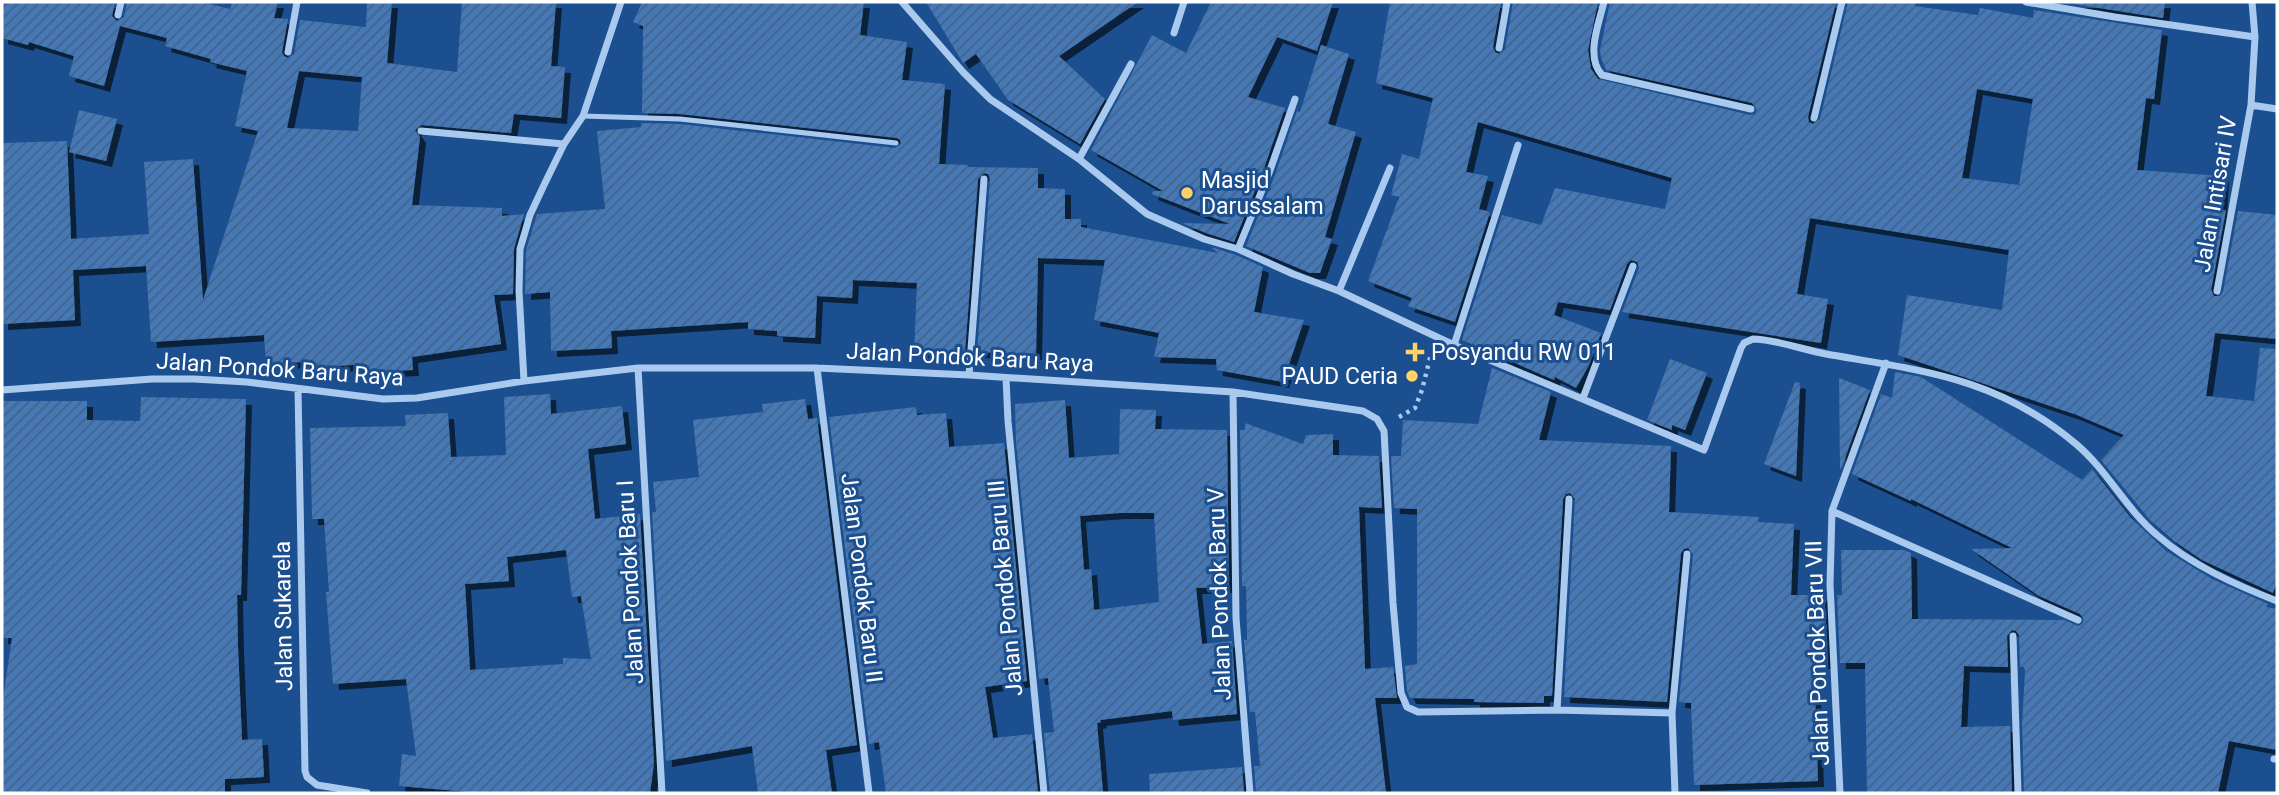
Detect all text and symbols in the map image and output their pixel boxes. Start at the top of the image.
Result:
street label: Jalan Intisari IV [2188,114,2243,274]
place label: Masjid Darussalam [1201,167,1324,220]
marker: Masjid Darussalam [1179,185,1195,201]
street label: Jalan Pondok Baru Raya [845,338,1095,377]
place label: Posyandu RW 011 [1431,339,1617,366]
marker: Posyandu RW 011 [1405,342,1425,362]
street label: Jalan Pondok Baru Raya [155,347,405,392]
place label: PAUD Ceria [1281,363,1398,390]
marker: PAUD Ceria [1404,368,1420,384]
street label: Jalan Pondok Baru II [835,472,888,684]
street label: Jalan Pondok Baru I [612,479,649,685]
street label: Jalan Pondok Baru III [983,479,1028,697]
street label: Jalan Pondok Baru V [1202,487,1237,701]
street label: Jalan Pondok Baru VII [1800,540,1835,766]
street label: Jalan Sukarela [269,541,298,691]

